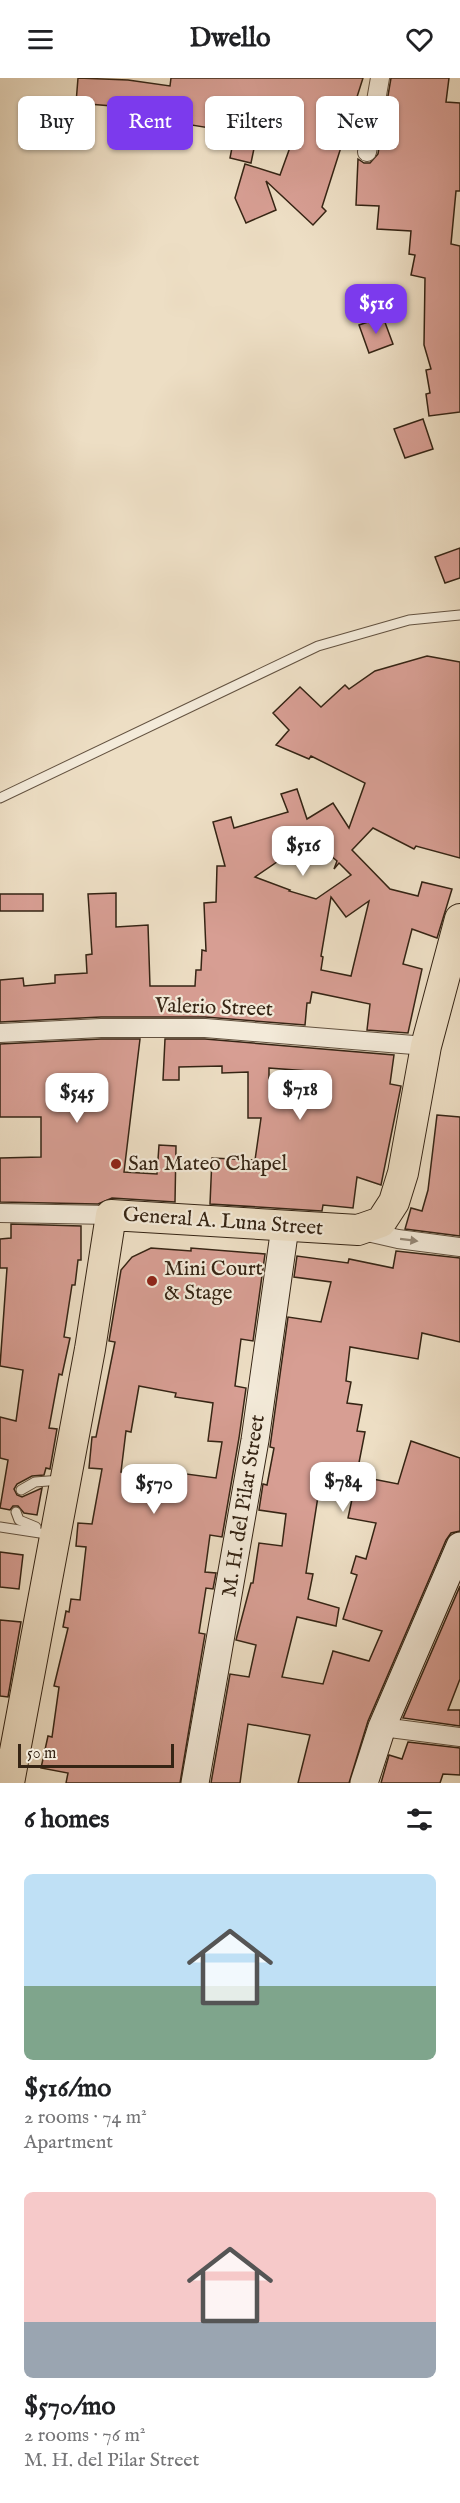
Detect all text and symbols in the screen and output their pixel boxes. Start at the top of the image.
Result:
text: Dwello [190,22,270,56]
icon: menu [24,23,57,56]
icon: heart [403,23,436,56]
chip: Buy [18,96,95,150]
chip: Rent [107,96,193,150]
chip: Filters [205,96,304,150]
chip: New [316,96,399,150]
pin: $516 [340,284,412,335]
text: $516 [359,291,393,316]
pin: $516 [267,826,339,877]
text: $516 [286,833,320,858]
street label: Valerio Street [154,992,273,1024]
pin: $718 [264,1070,336,1121]
pin: $545 [41,1073,113,1124]
text: $718 [282,1077,318,1102]
text: $545 [59,1080,95,1105]
place label: San Mateo Chapel [128,1151,287,1178]
marker: San Mateo Chapel [109,1157,123,1171]
street label: General A. Luna Street [122,1202,324,1242]
one-way arrow [400,1235,419,1245]
place label: Mini Court & Stage [164,1256,263,1307]
marker: Mini Court & Stage [145,1274,159,1288]
street label: M. H. del Pilar Street [216,1413,272,1599]
pin: $784 [307,1462,379,1513]
pin: $570 [118,1464,190,1515]
text: $784 [324,1469,362,1494]
text: $570 [135,1471,173,1496]
scale bar [18,1741,174,1768]
text: 50 m [27,1744,56,1764]
text: 6 homes [24,1803,109,1836]
icon: filters [403,1803,436,1836]
icon: home [176,1913,284,2021]
text: $516/mo [24,2072,111,2105]
text: 2 rooms · 74 m² [24,2105,147,2130]
text: Apartment [24,2130,113,2155]
icon: home [176,2231,284,2339]
text: $570/mo [24,2390,116,2423]
text: 2 rooms · 76 m² [24,2423,145,2448]
text: M. H. del Pilar Street [24,2448,199,2473]

